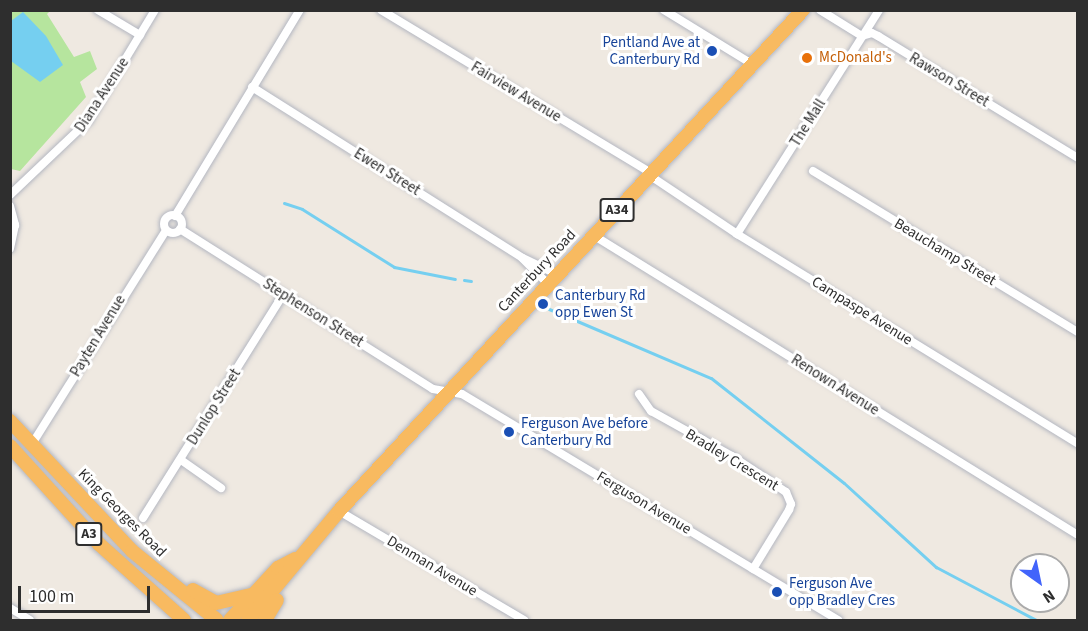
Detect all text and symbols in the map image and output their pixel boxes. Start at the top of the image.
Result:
place label: Pentland Ave at Canterbury Rd [602,33,700,68]
marker: Pentland Ave at Canterbury Rd [705,44,719,58]
place label: McDonald's [819,49,892,67]
street label: Rawson Street [906,49,992,111]
marker: McDonald's [800,51,814,65]
street label: Diana Avenue [71,54,133,136]
street label: Fairview Avenue [468,58,564,126]
street label: The Mall [786,96,830,150]
street label: Ewen Street [350,145,424,199]
road number: A34 [599,199,635,221]
street label: Beauchamp Street [891,214,999,290]
street label: Canterbury Road [494,226,580,316]
street label: Campaspe Avenue [808,273,916,349]
street label: Stephenson Street [259,275,367,351]
place label: Canterbury Rd opp Ewen St [555,286,646,321]
street label: Payten Avenue [67,292,129,380]
marker: Canterbury Rd opp Ewen St [536,297,550,311]
street label: Renown Avenue [788,351,882,419]
street label: Dunlop Street [183,366,245,448]
place label: Ferguson Ave before Canterbury Rd [521,414,648,449]
marker: Ferguson Ave before Canterbury Rd [502,425,516,439]
street label: Bradley Crescent [682,425,782,495]
street label: King Georges Road [74,465,170,561]
street label: Ferguson Avenue [593,468,695,538]
road number: A3 [74,523,104,545]
street label: Denman Avenue [384,532,480,600]
north arrow [1010,553,1070,613]
scale bar [21,574,153,612]
place label: Ferguson Ave opp Bradley Cres [789,574,895,609]
text: 100 m [29,584,74,609]
text: N [1038,584,1059,609]
marker: Ferguson Ave opp Bradley Cres [770,585,784,599]

